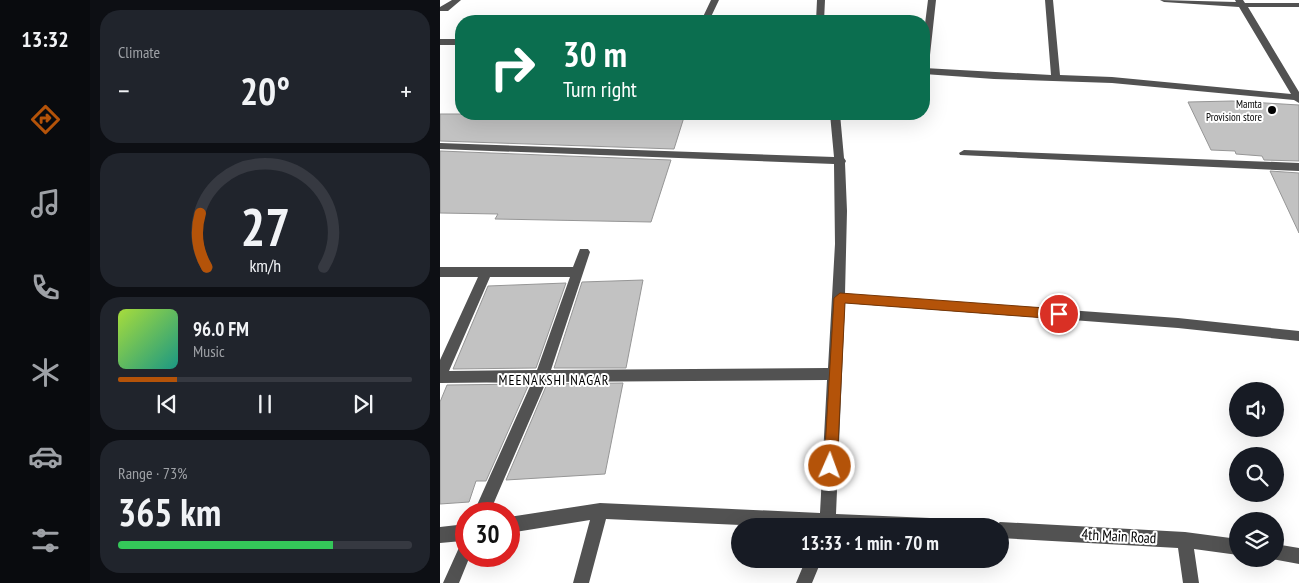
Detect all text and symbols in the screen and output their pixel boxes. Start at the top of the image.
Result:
text: 13:32 [21,25,69,53]
text: 30 m [563,31,627,77]
icon: right [480,35,545,100]
text: Climate [118,42,160,62]
text: 20° [240,66,290,115]
text: − [118,72,130,109]
text: + [400,72,412,109]
text: Turn right [563,75,637,103]
place label: Mamta Provision store [1206,97,1262,124]
icon: directions [28,102,63,137]
marker: Mamta Provision store [1266,104,1278,116]
icon: music [28,186,63,221]
text: 27 [240,193,290,260]
text: km/h [249,254,281,277]
icon: phone [28,270,63,305]
pin [1038,293,1080,335]
icon: arrive [1045,300,1073,328]
text: 96.0 FM [193,317,249,341]
text: Music [193,341,225,361]
icon: climate [28,355,63,390]
district label: MEENAKSHI NAGAR [499,371,609,389]
map controls [1229,382,1284,567]
button: sound [1229,382,1284,437]
icon: previous [153,390,181,418]
icon: pause [251,390,279,418]
icon: next [349,390,377,418]
icon: car [28,439,63,474]
position arrow [803,439,855,491]
button: search [1229,447,1284,502]
text: Range · 73% [118,463,187,483]
text: 365 km [118,487,221,536]
speed limit sign: 30 [455,502,520,567]
button: layers [1229,512,1284,567]
icon: filters [28,523,63,558]
street label: 4th Main Road [1081,525,1157,547]
text: 13:33 · 1 min · 70 m [801,531,939,555]

